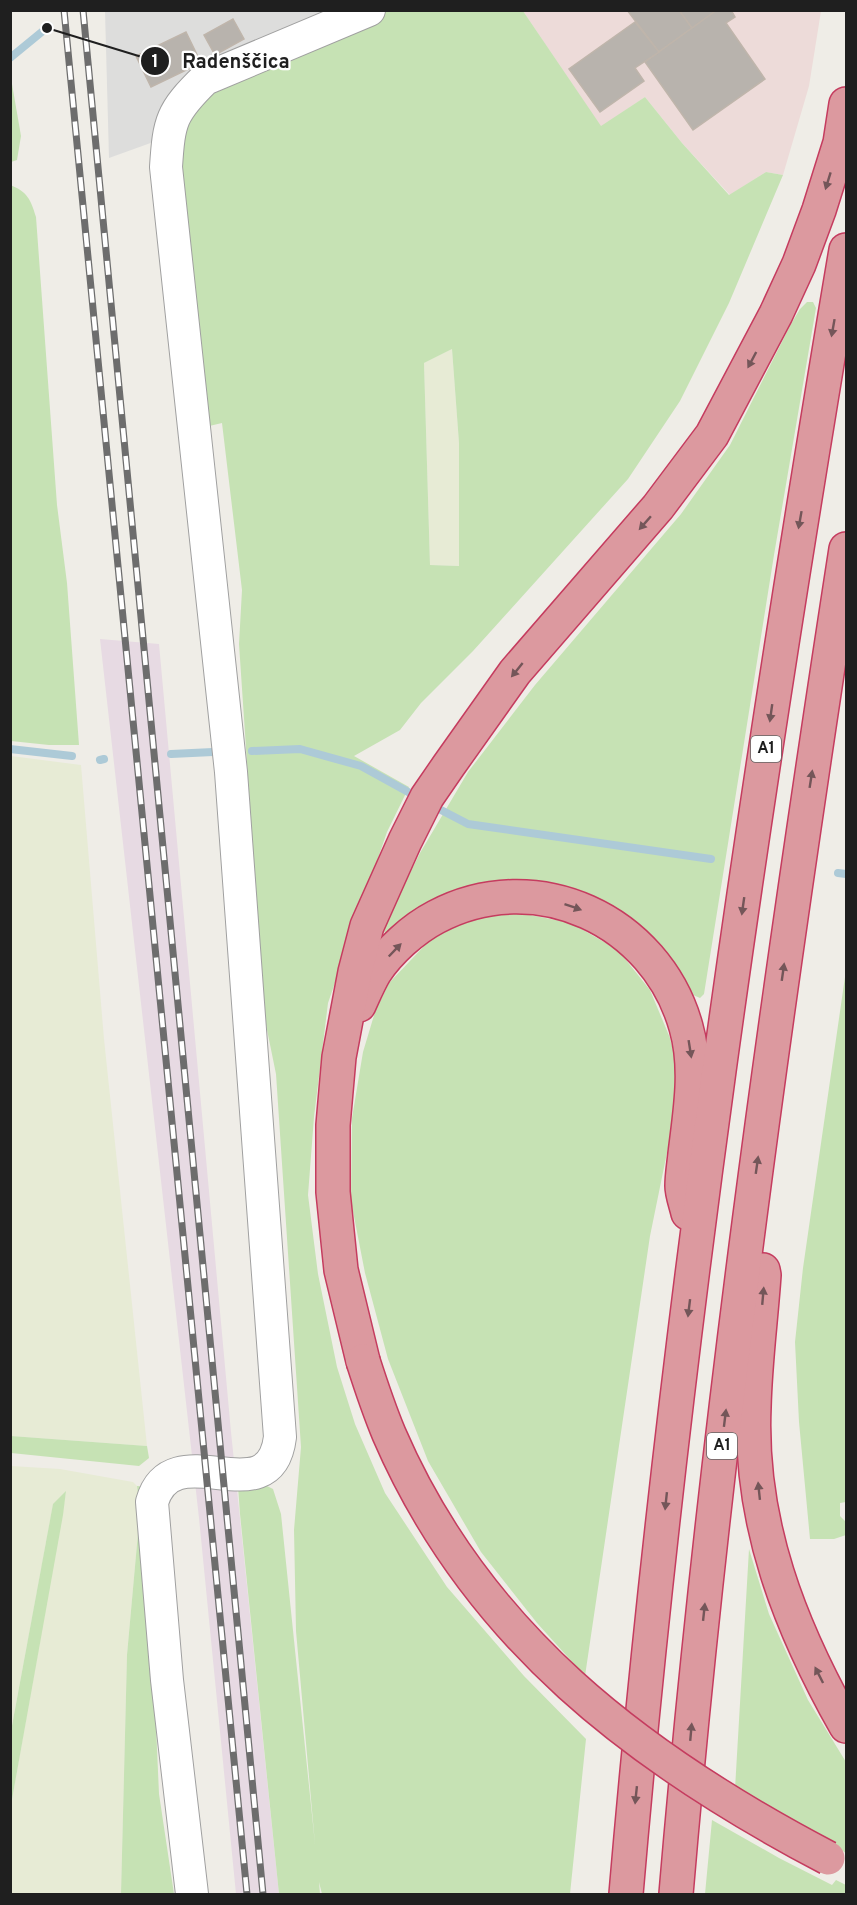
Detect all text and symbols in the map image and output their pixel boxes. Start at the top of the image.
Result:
callout: Radenščica [140,42,301,80]
text: Radenščica [182,50,290,76]
text: 1 [151,51,159,74]
one-way arrow [823,172,832,190]
one-way arrow [828,319,837,338]
one-way arrow [747,352,756,369]
one-way arrow [796,511,805,530]
one-way arrow [638,515,652,530]
one-way arrow [510,662,523,678]
one-way arrow [767,704,776,723]
road number: A1 [751,736,781,762]
one-way arrow [806,769,815,788]
one-way arrow [739,897,748,916]
one-way arrow [564,903,582,913]
one-way arrow [387,944,401,958]
one-way arrow [779,962,788,981]
one-way arrow [686,1040,695,1059]
one-way arrow [752,1156,762,1175]
one-way arrow [758,1287,767,1306]
one-way arrow [685,1298,694,1317]
one-way arrow [721,1408,730,1427]
road number: A1 [707,1433,737,1459]
one-way arrow [754,1481,764,1500]
one-way arrow [661,1492,670,1511]
one-way arrow [699,1602,709,1621]
one-way arrow [814,1667,823,1684]
one-way arrow [686,1722,696,1741]
one-way arrow [631,1786,640,1805]

